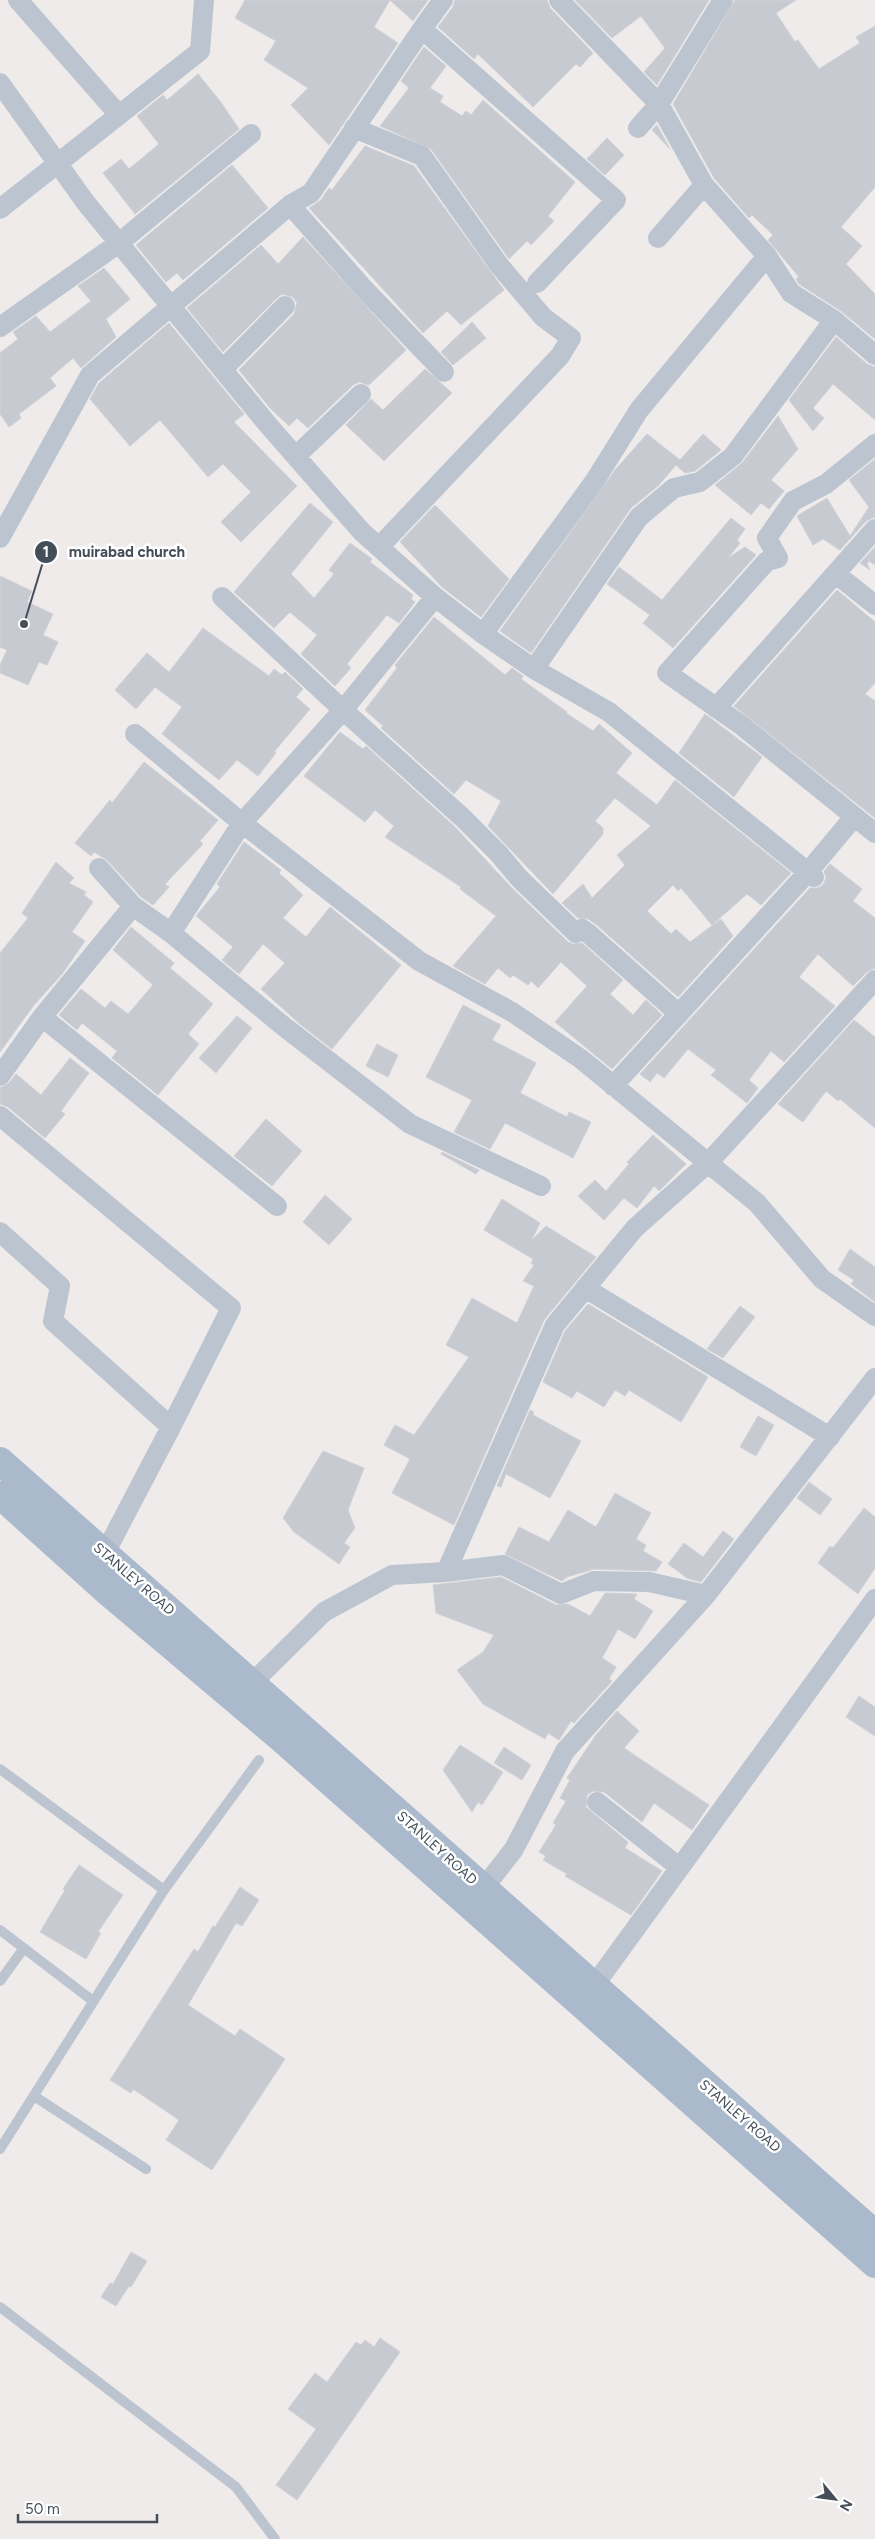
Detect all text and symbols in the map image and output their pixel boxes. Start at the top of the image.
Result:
callout: muirabad church [33,537,195,567]
text: 1 [43,543,49,561]
text: muirabad church [69,543,185,561]
street label: STANLEY ROAD [90,1539,178,1619]
street label: STANLEY ROAD [393,1808,481,1888]
street label: STANLEY ROAD [696,2076,784,2156]
north arrow [810,2474,860,2524]
scale bar [18,2492,156,2524]
text: N [836,2496,856,2514]
text: 50 m [25,2500,60,2518]

